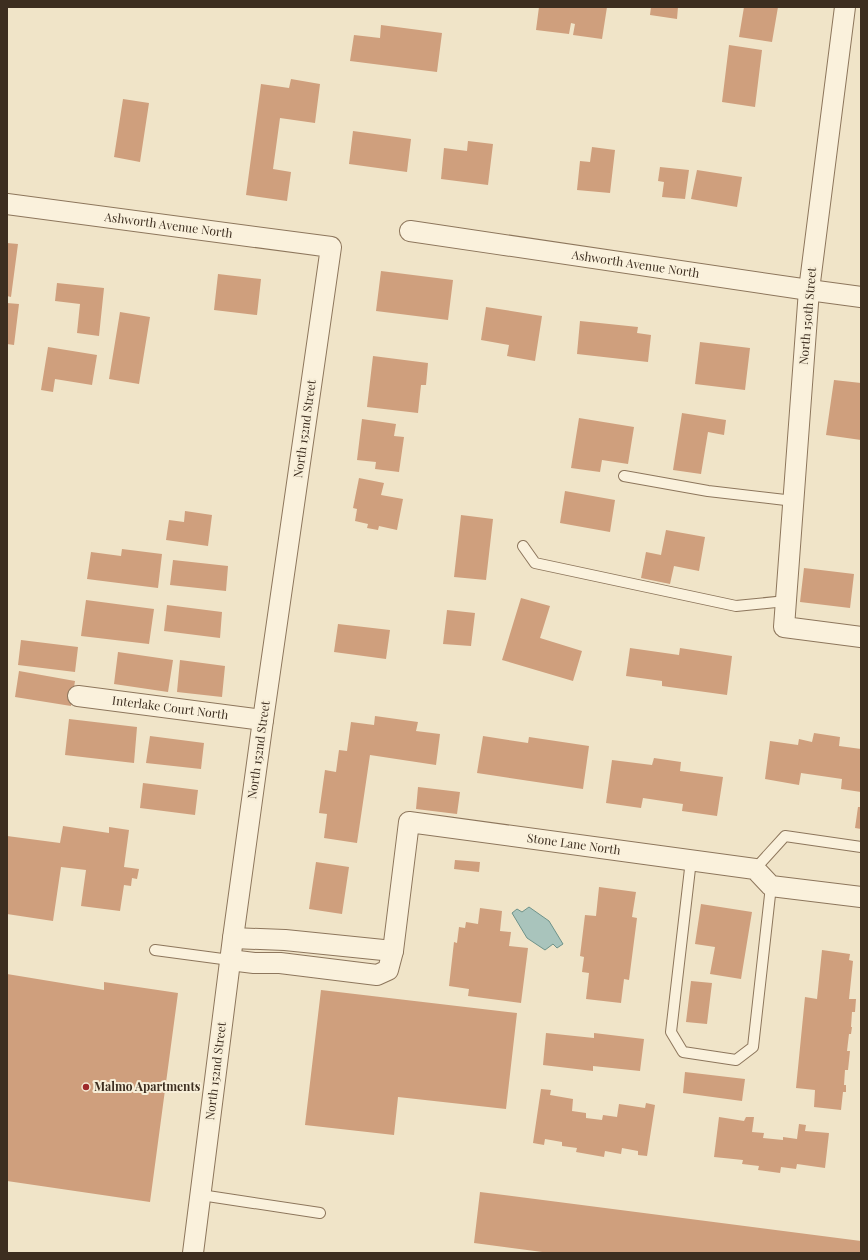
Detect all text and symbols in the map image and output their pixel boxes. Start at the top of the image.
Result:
street label: Ashworth Avenue North [103,208,234,241]
street label: Ashworth Avenue North [570,246,701,281]
street label: North 150th Street [795,266,819,365]
street label: North 152nd Street [289,378,319,479]
street label: Interlake Court North [111,692,229,722]
street label: North 152nd Street [243,699,273,800]
street label: Stone Lane North [526,829,622,858]
street label: North 152nd Street [201,1020,229,1121]
place label: Malmo Apartments [94,1078,201,1094]
marker: Malmo Apartments [81,1082,91,1092]

